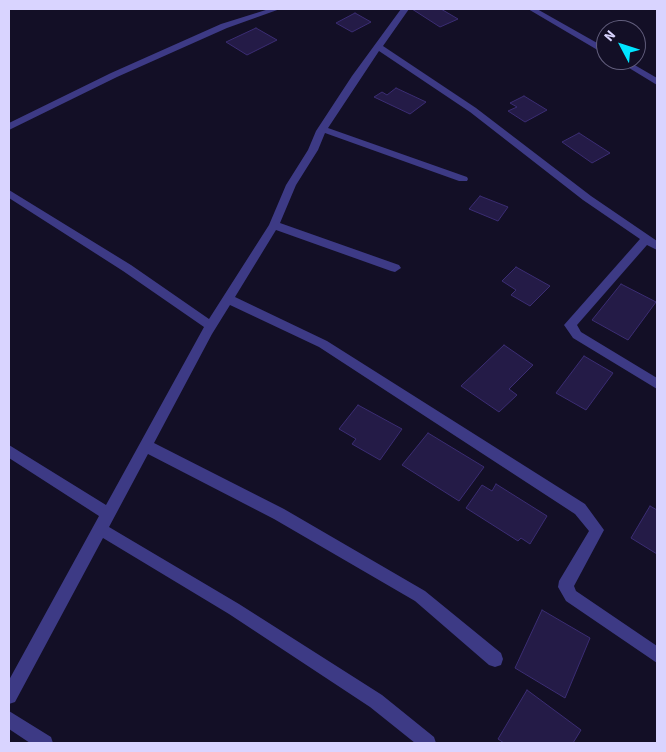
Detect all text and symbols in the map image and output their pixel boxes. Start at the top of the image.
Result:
north arrow [596,20,646,70]
text: N [600,26,621,46]

